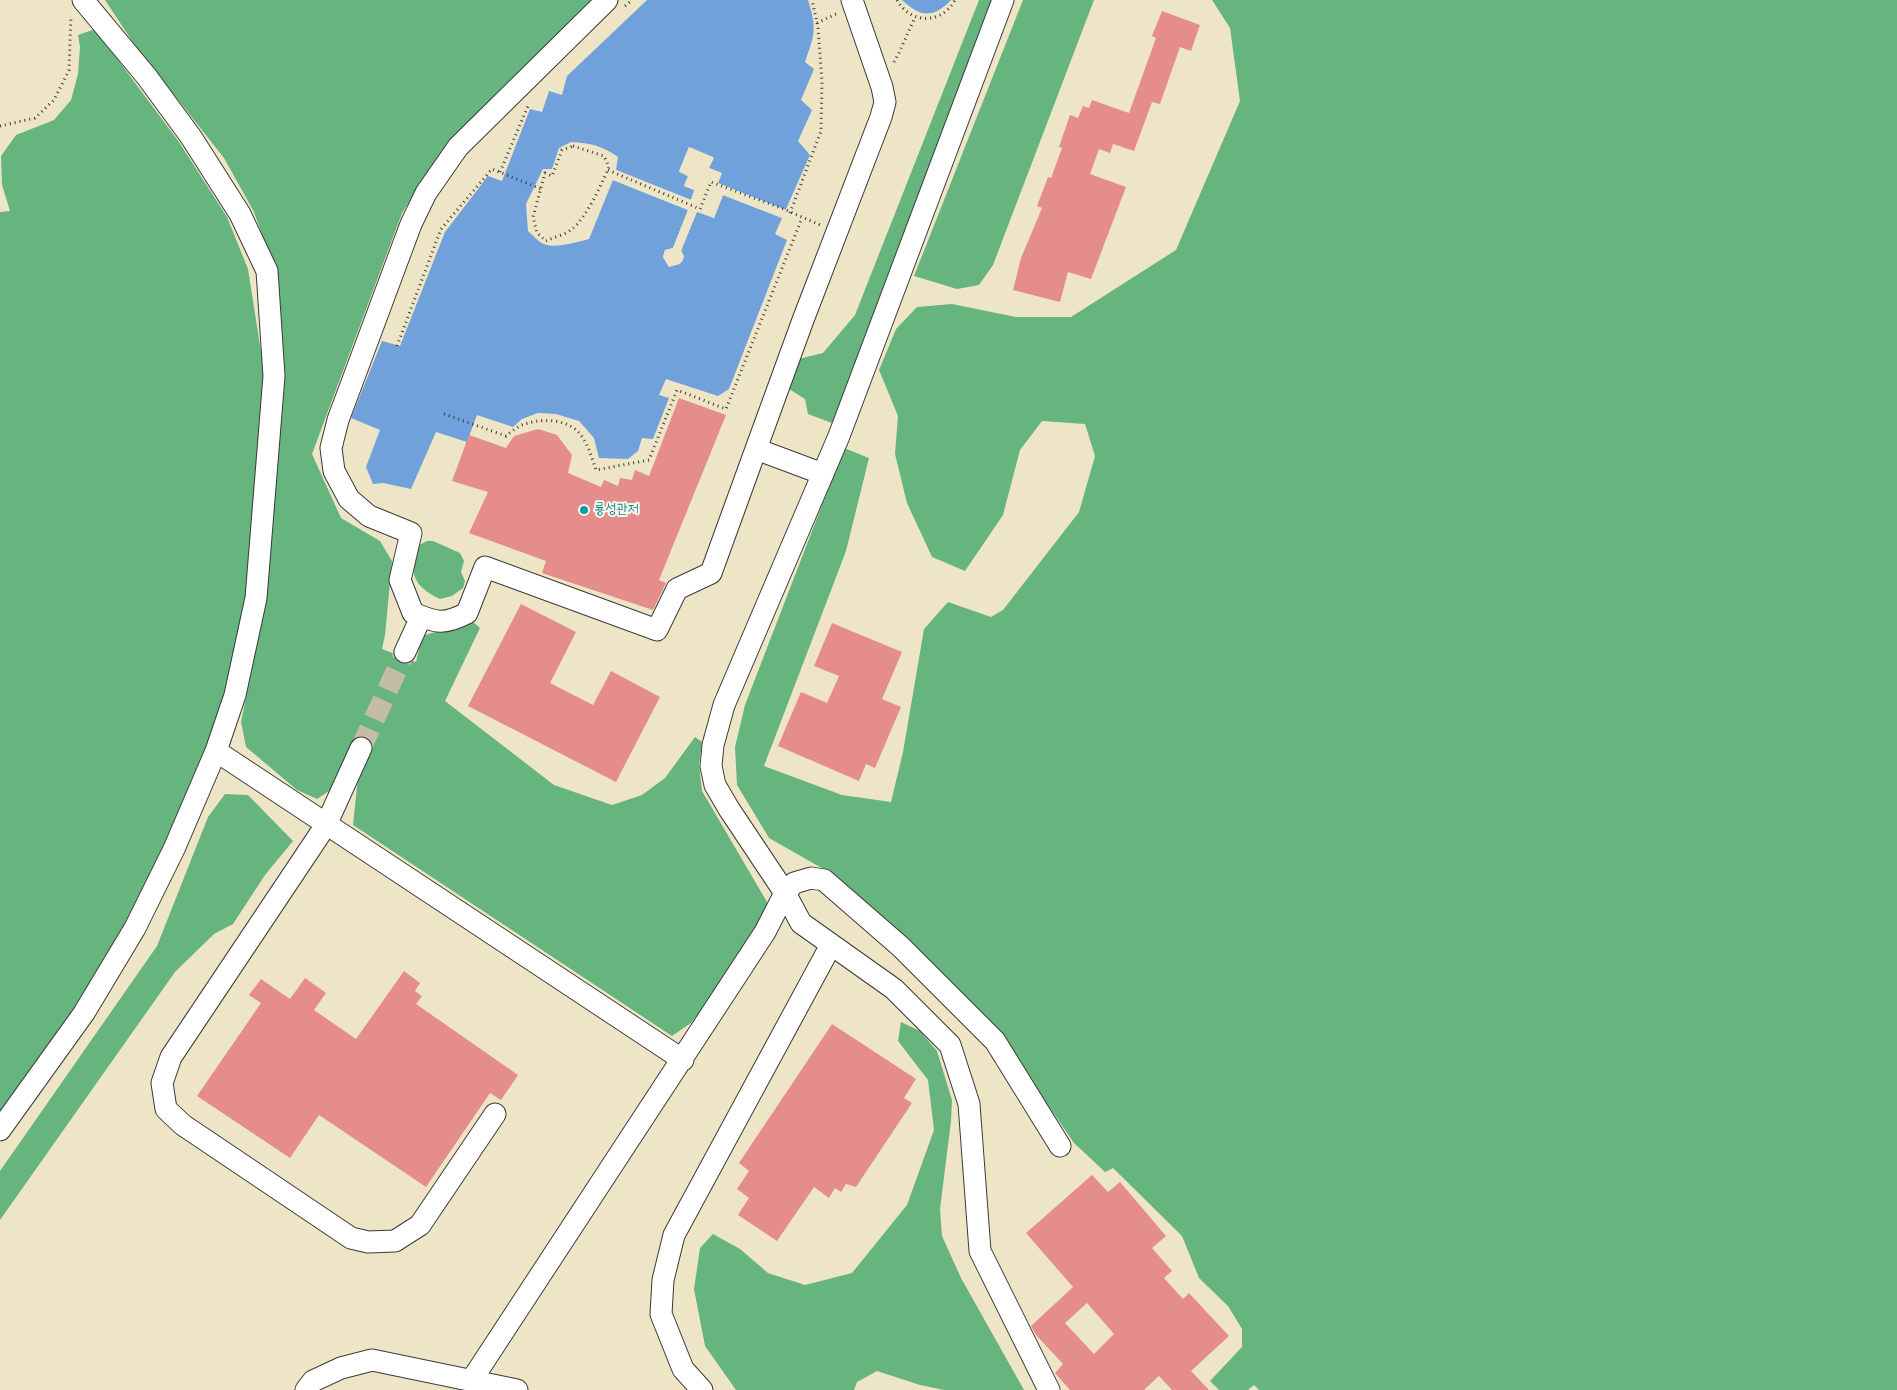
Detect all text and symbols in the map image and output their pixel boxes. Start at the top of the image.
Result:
place label: 룡성관저 [594,502,639,518]
marker: 룡성관저 [578,504,590,516]

